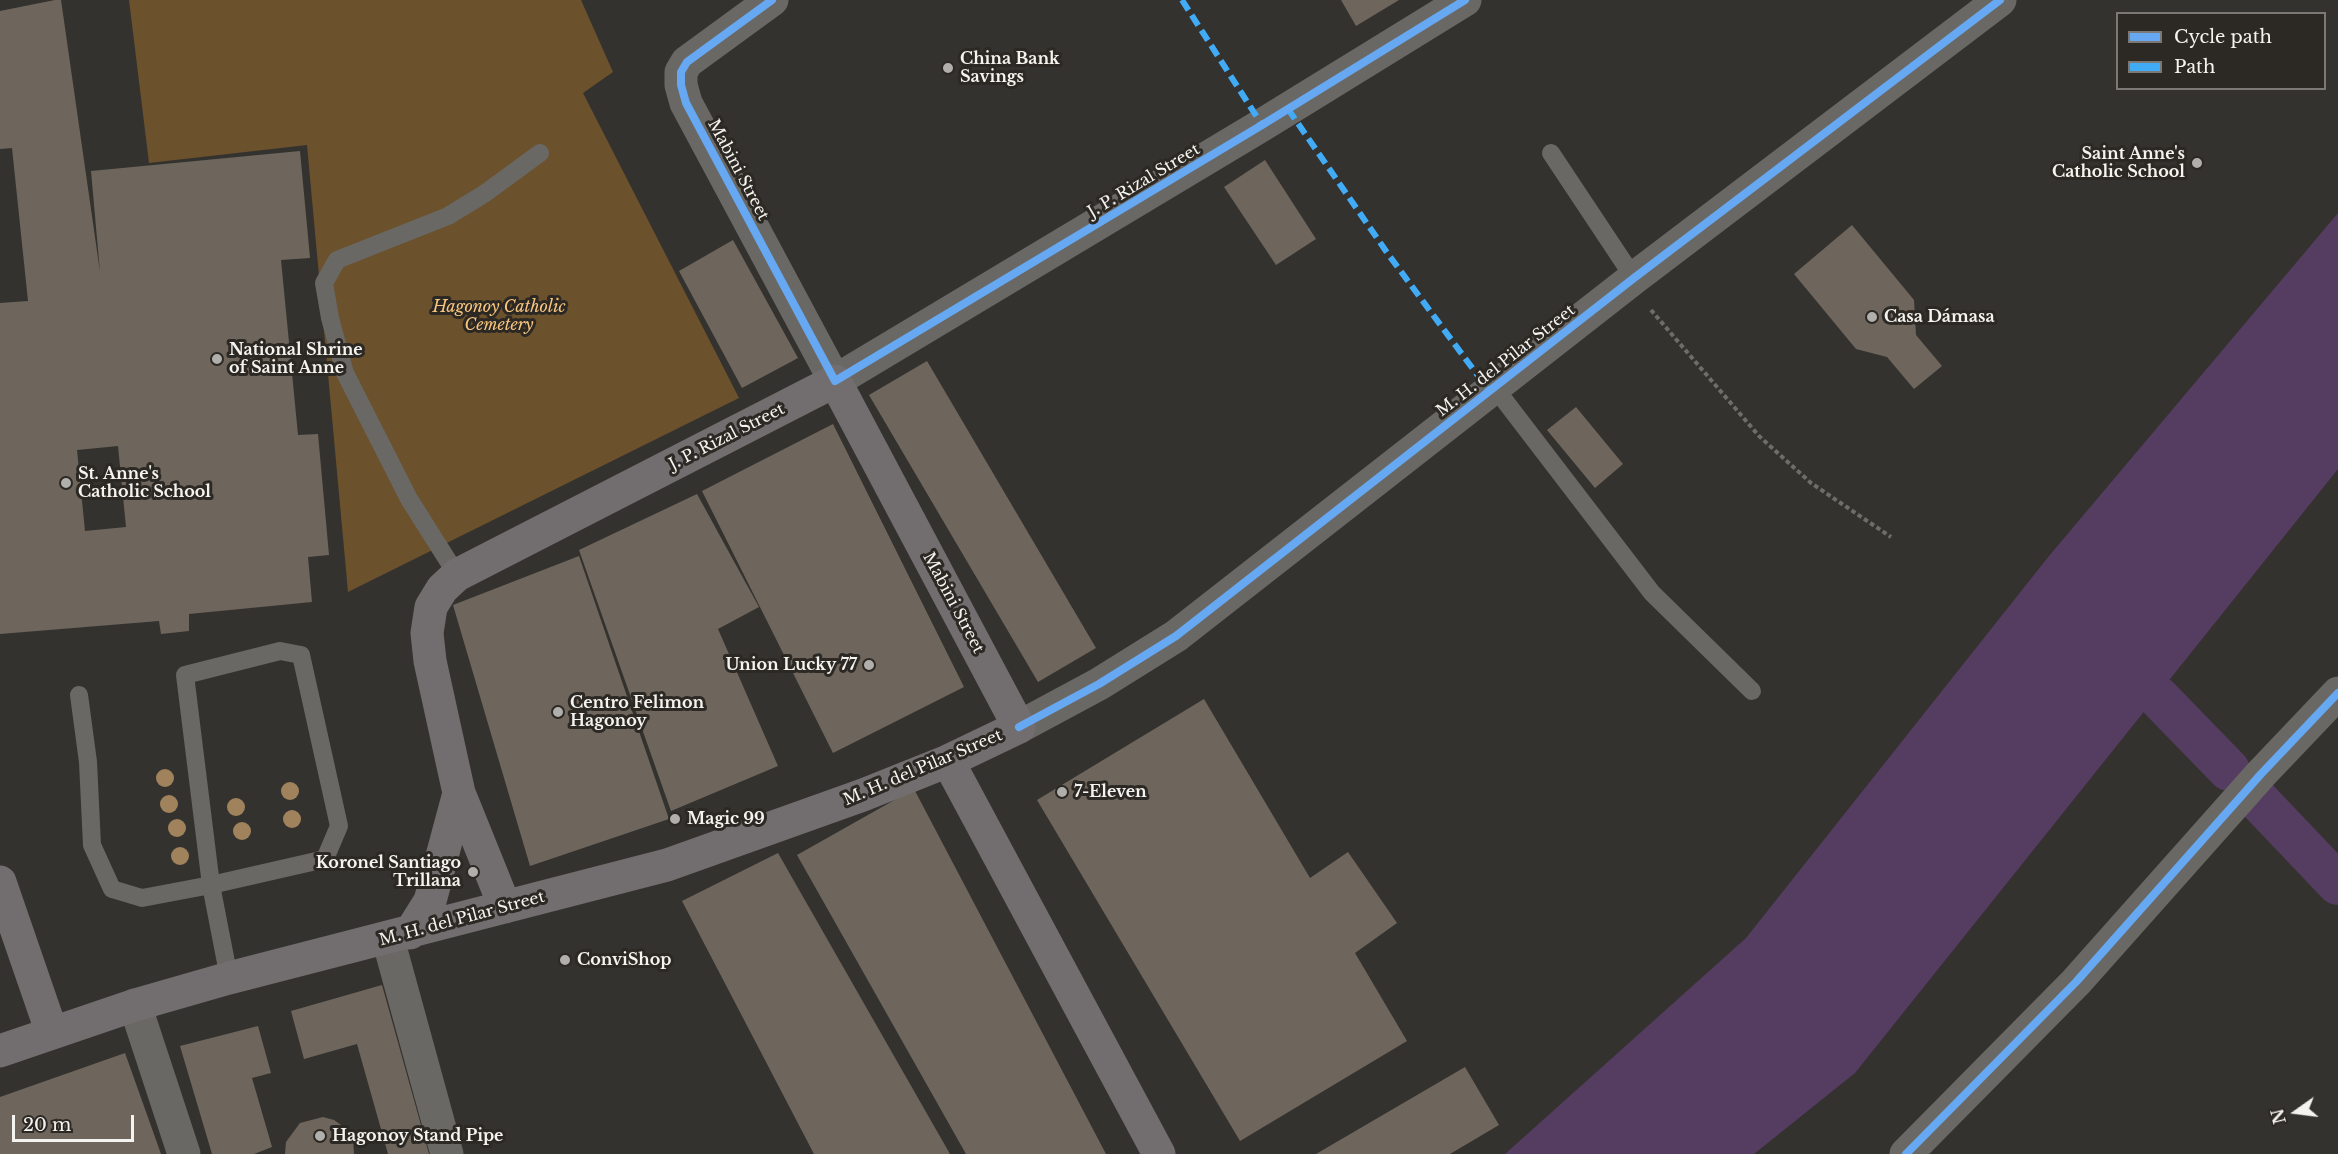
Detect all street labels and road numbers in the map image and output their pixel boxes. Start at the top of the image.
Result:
street label: Mabini Street [703,116,773,224]
street label: J. P. Rizal Street [1085,140,1203,222]
street label: M. H. del Pilar Street [1433,301,1579,421]
street label: J. P. Rizal Street [666,400,788,474]
street label: Mabini Street [918,549,988,657]
street label: M. H. del Pilar Street [841,726,1005,810]
street label: M. H. del Pilar Street [377,888,547,950]

